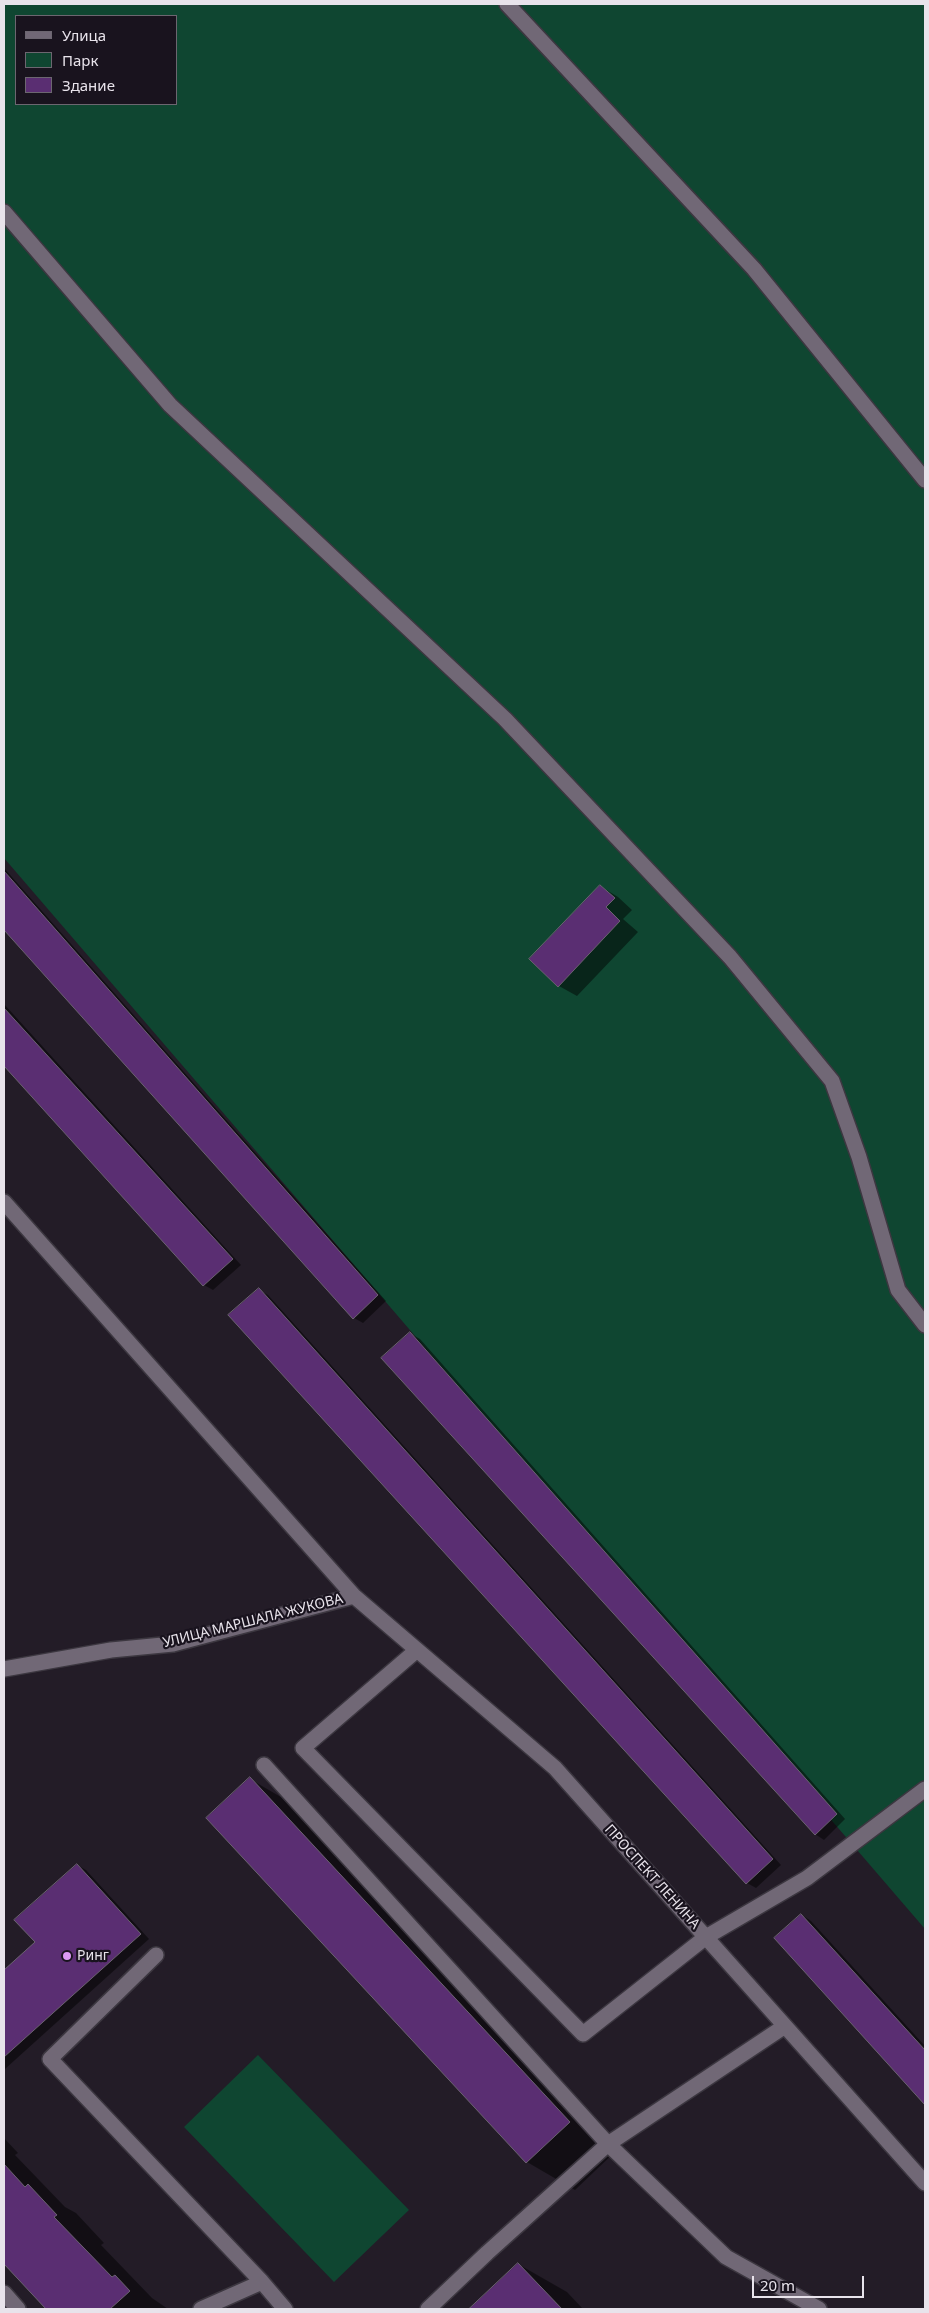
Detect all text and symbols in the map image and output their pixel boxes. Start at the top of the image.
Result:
legend [15,15,178,105]
text: Улица [62,25,106,45]
text: Парк [62,50,98,70]
text: Здание [62,75,115,95]
street label: УЛИЦА МАРШАЛА ЖУКОВА [161,1590,345,1652]
street label: ПРОСПЕКТ ЛЕНИНА [601,1821,703,1933]
place label: Ринг [77,1948,109,1964]
marker: Ринг [61,1950,73,1962]
scale bar [754,2266,866,2298]
text: 20 m [760,2275,795,2295]

